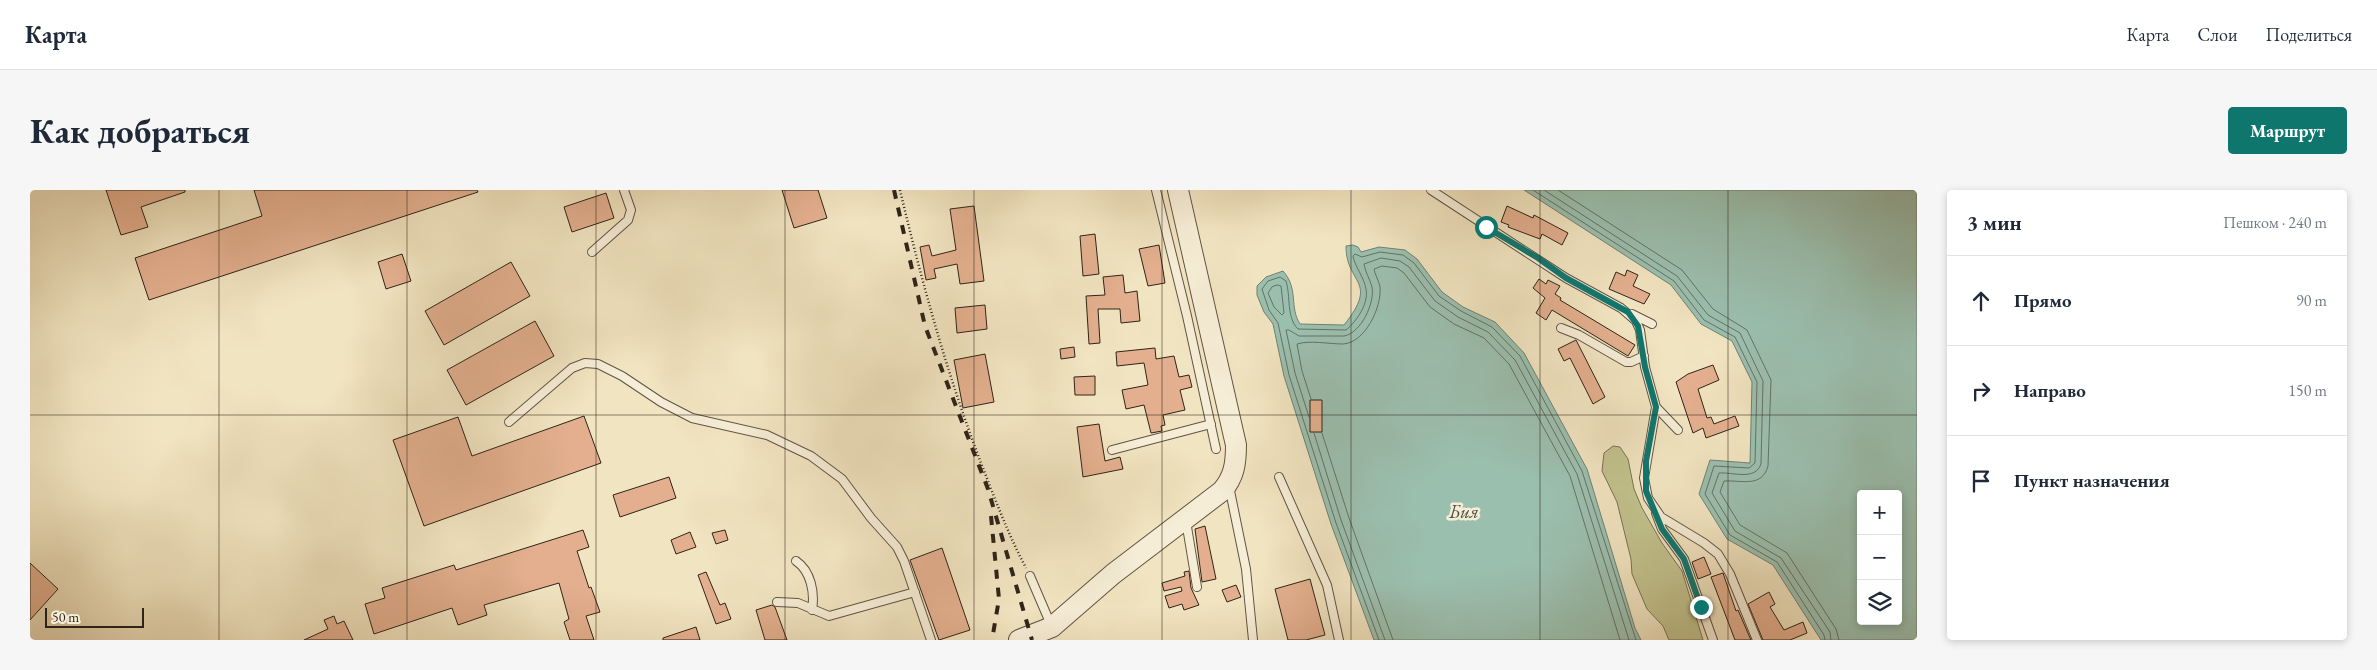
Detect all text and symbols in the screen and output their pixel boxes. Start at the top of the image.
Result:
text: Карта [25,19,87,50]
text: Карта [2127,23,2170,46]
text: Слои [2198,23,2237,46]
text: Поделиться [2265,23,2352,46]
button: Маршрут [2228,107,2347,154]
text: Как добраться [30,108,250,153]
text: 3 мин [1967,209,2022,236]
text: Пешком · 240 m [2223,212,2327,233]
route start [1475,216,1498,239]
icon: ahead [1967,287,1995,315]
text: Прямо [2014,288,2072,313]
text: 90 m [2296,290,2327,311]
icon: right [1967,377,1995,405]
text: Направо [2014,378,2086,403]
text: 150 m [2288,380,2327,401]
icon: arrive [1967,467,1995,495]
text: Пункт назначения [2014,468,2170,493]
map controls [1857,490,1902,625]
button: + [1857,490,1902,535]
water label: Бия [1448,499,1479,524]
button: − [1857,535,1902,580]
button: layers [1857,580,1902,625]
route end [1690,596,1713,619]
scale bar [45,605,144,628]
text: 50 m [52,608,79,626]

